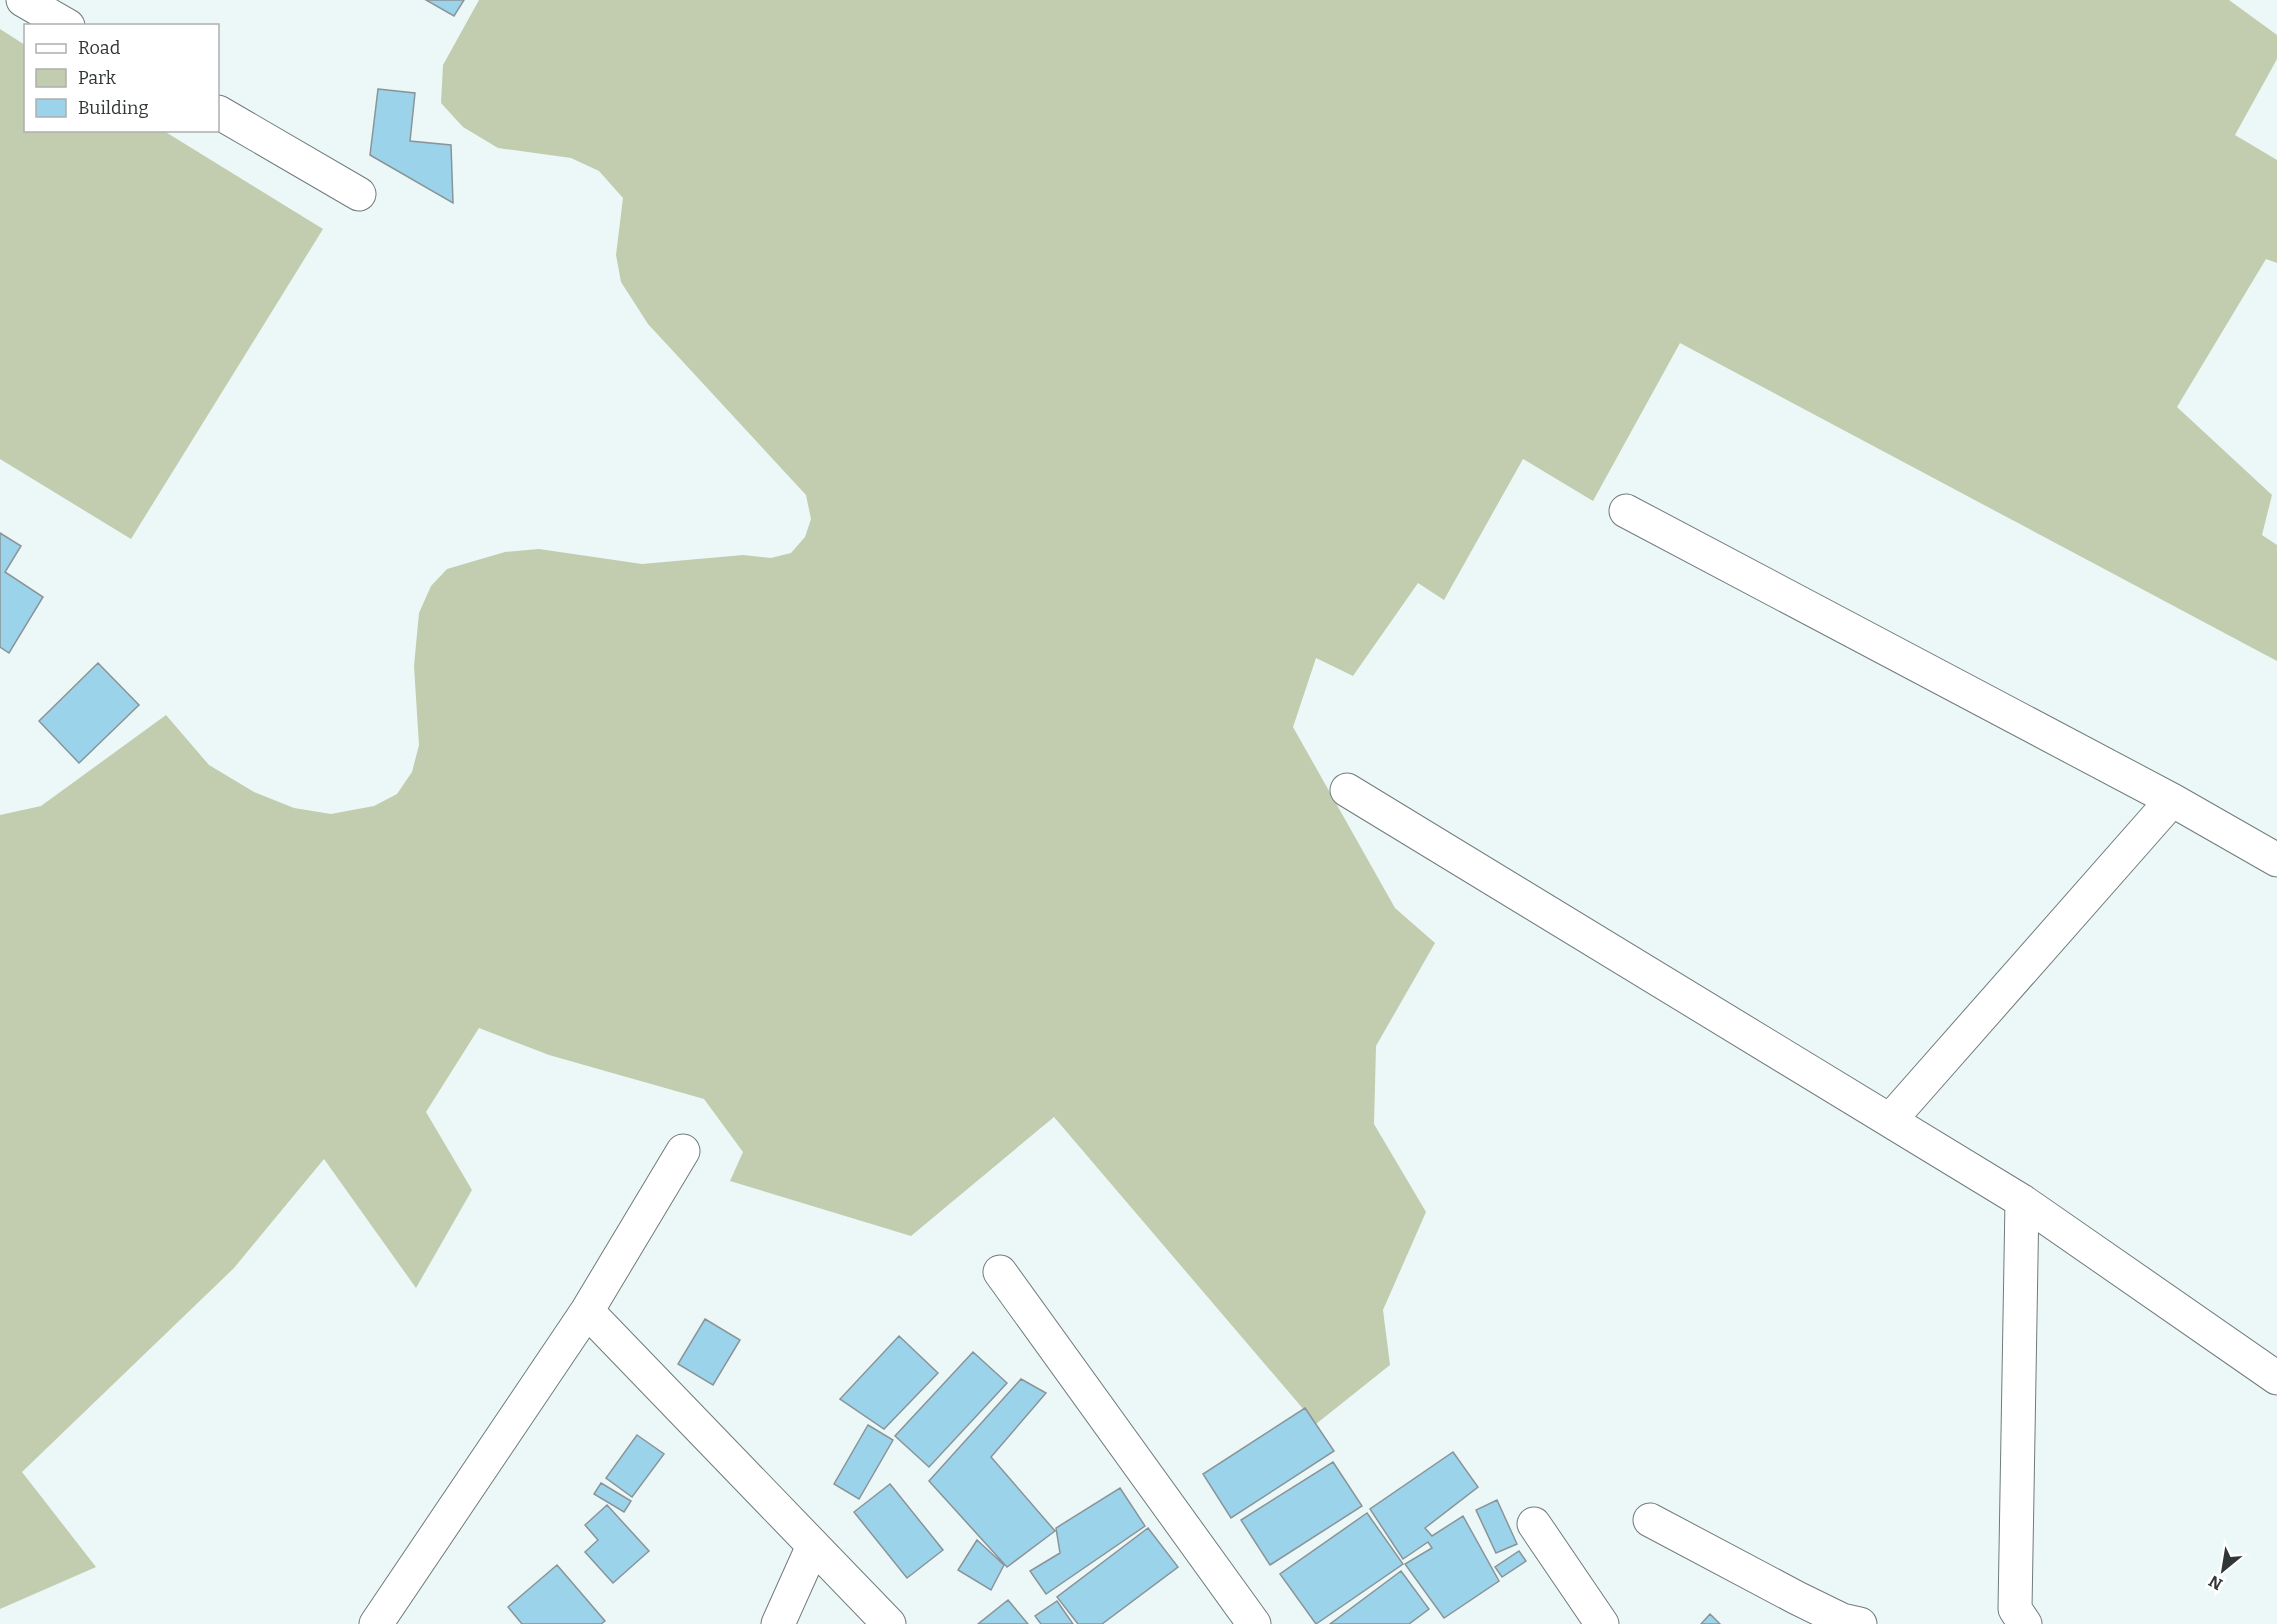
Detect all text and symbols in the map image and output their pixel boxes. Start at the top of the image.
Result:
legend [24,24,219,132]
text: Road [78,37,121,59]
text: Park [78,67,117,89]
text: Building [78,97,149,119]
north arrow [2193,1540,2253,1600]
text: N [2206,1571,2226,1594]

